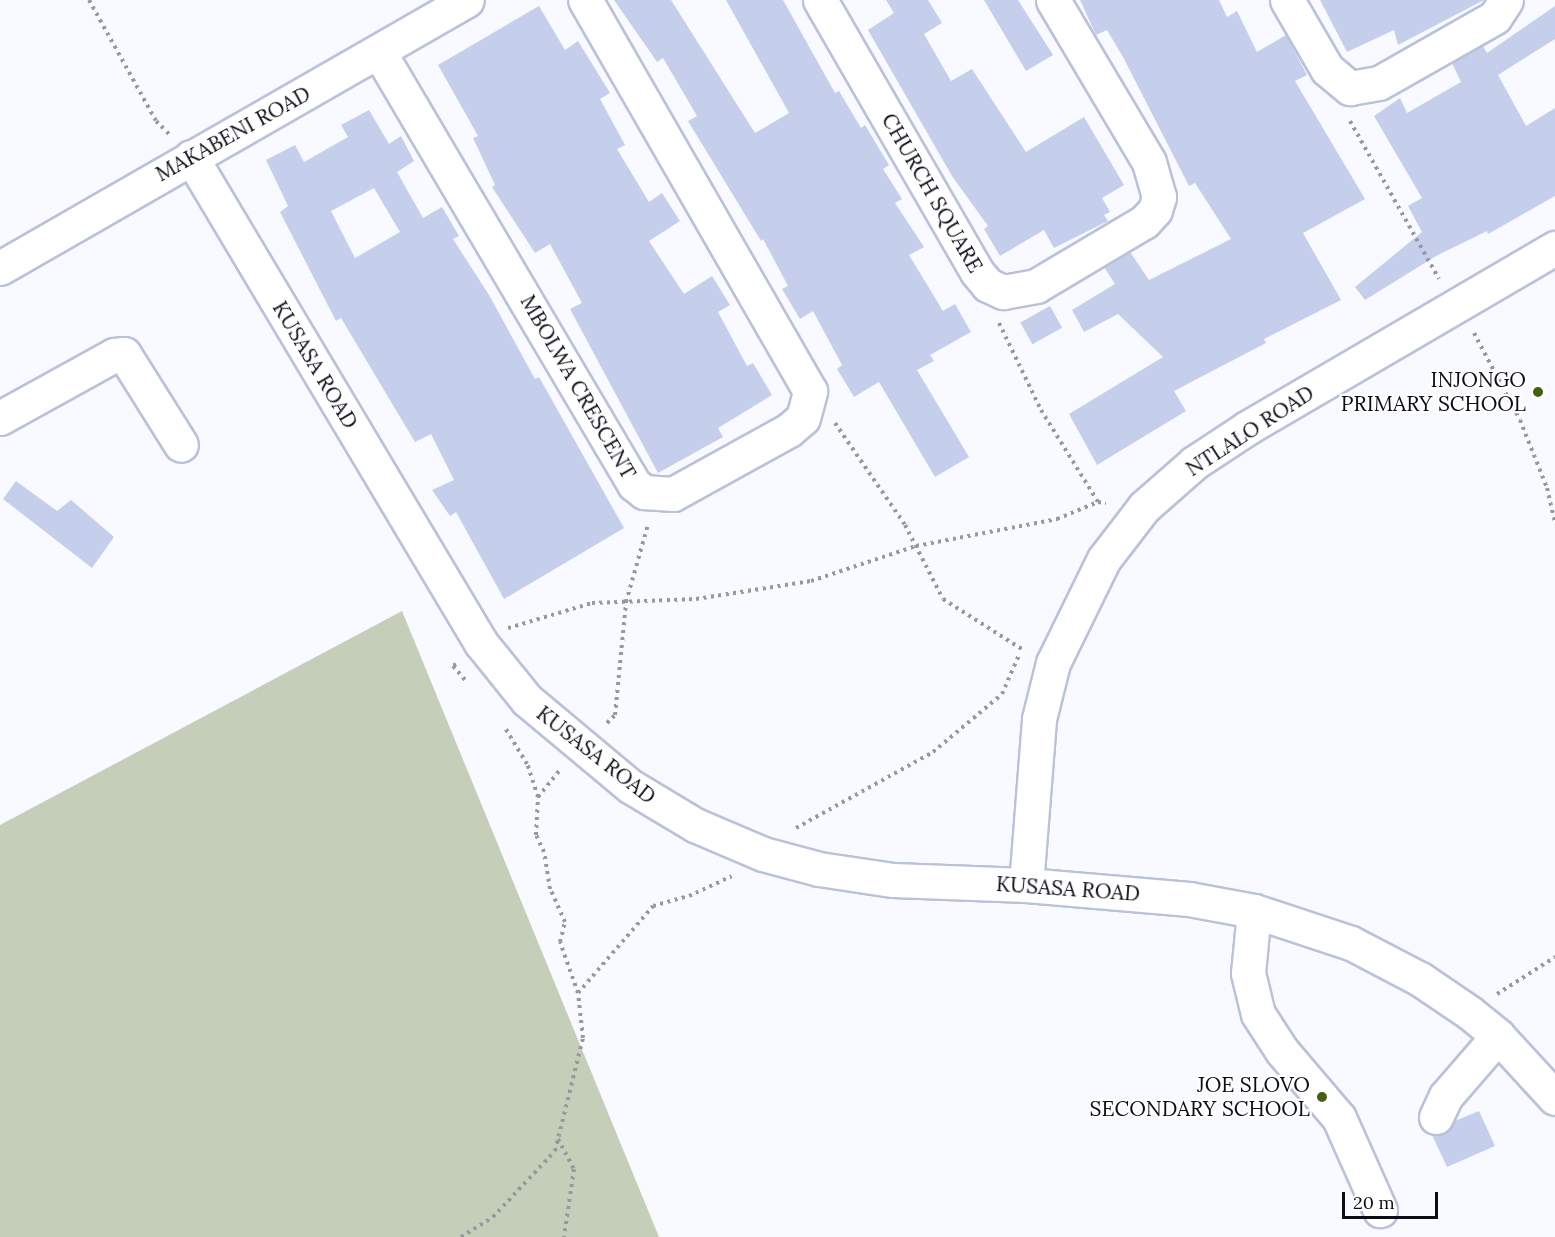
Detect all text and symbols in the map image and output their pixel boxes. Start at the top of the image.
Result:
street label: MAKABENI ROAD [151,81,315,187]
street label: CHURCH SQUARE [876,109,988,277]
street label: MBOLWA CRESCENT [515,290,641,484]
street label: KUSASA ROAD [267,297,363,433]
place label: INJONGO PRIMARY SCHOOL [1341,367,1526,417]
street label: NTLALO ROAD [1181,380,1319,482]
marker: INJONGO PRIMARY SCHOOL [1531,385,1545,399]
street label: KUSASA ROAD [531,701,661,809]
street label: KUSASA ROAD [995,871,1141,907]
place label: JOE SLOVO SECONDARY SCHOOL [1090,1072,1310,1122]
marker: JOE SLOVO SECONDARY SCHOOL [1315,1090,1329,1104]
scale bar [1345,1180,1441,1218]
text: 20 m [1353,1191,1395,1214]

